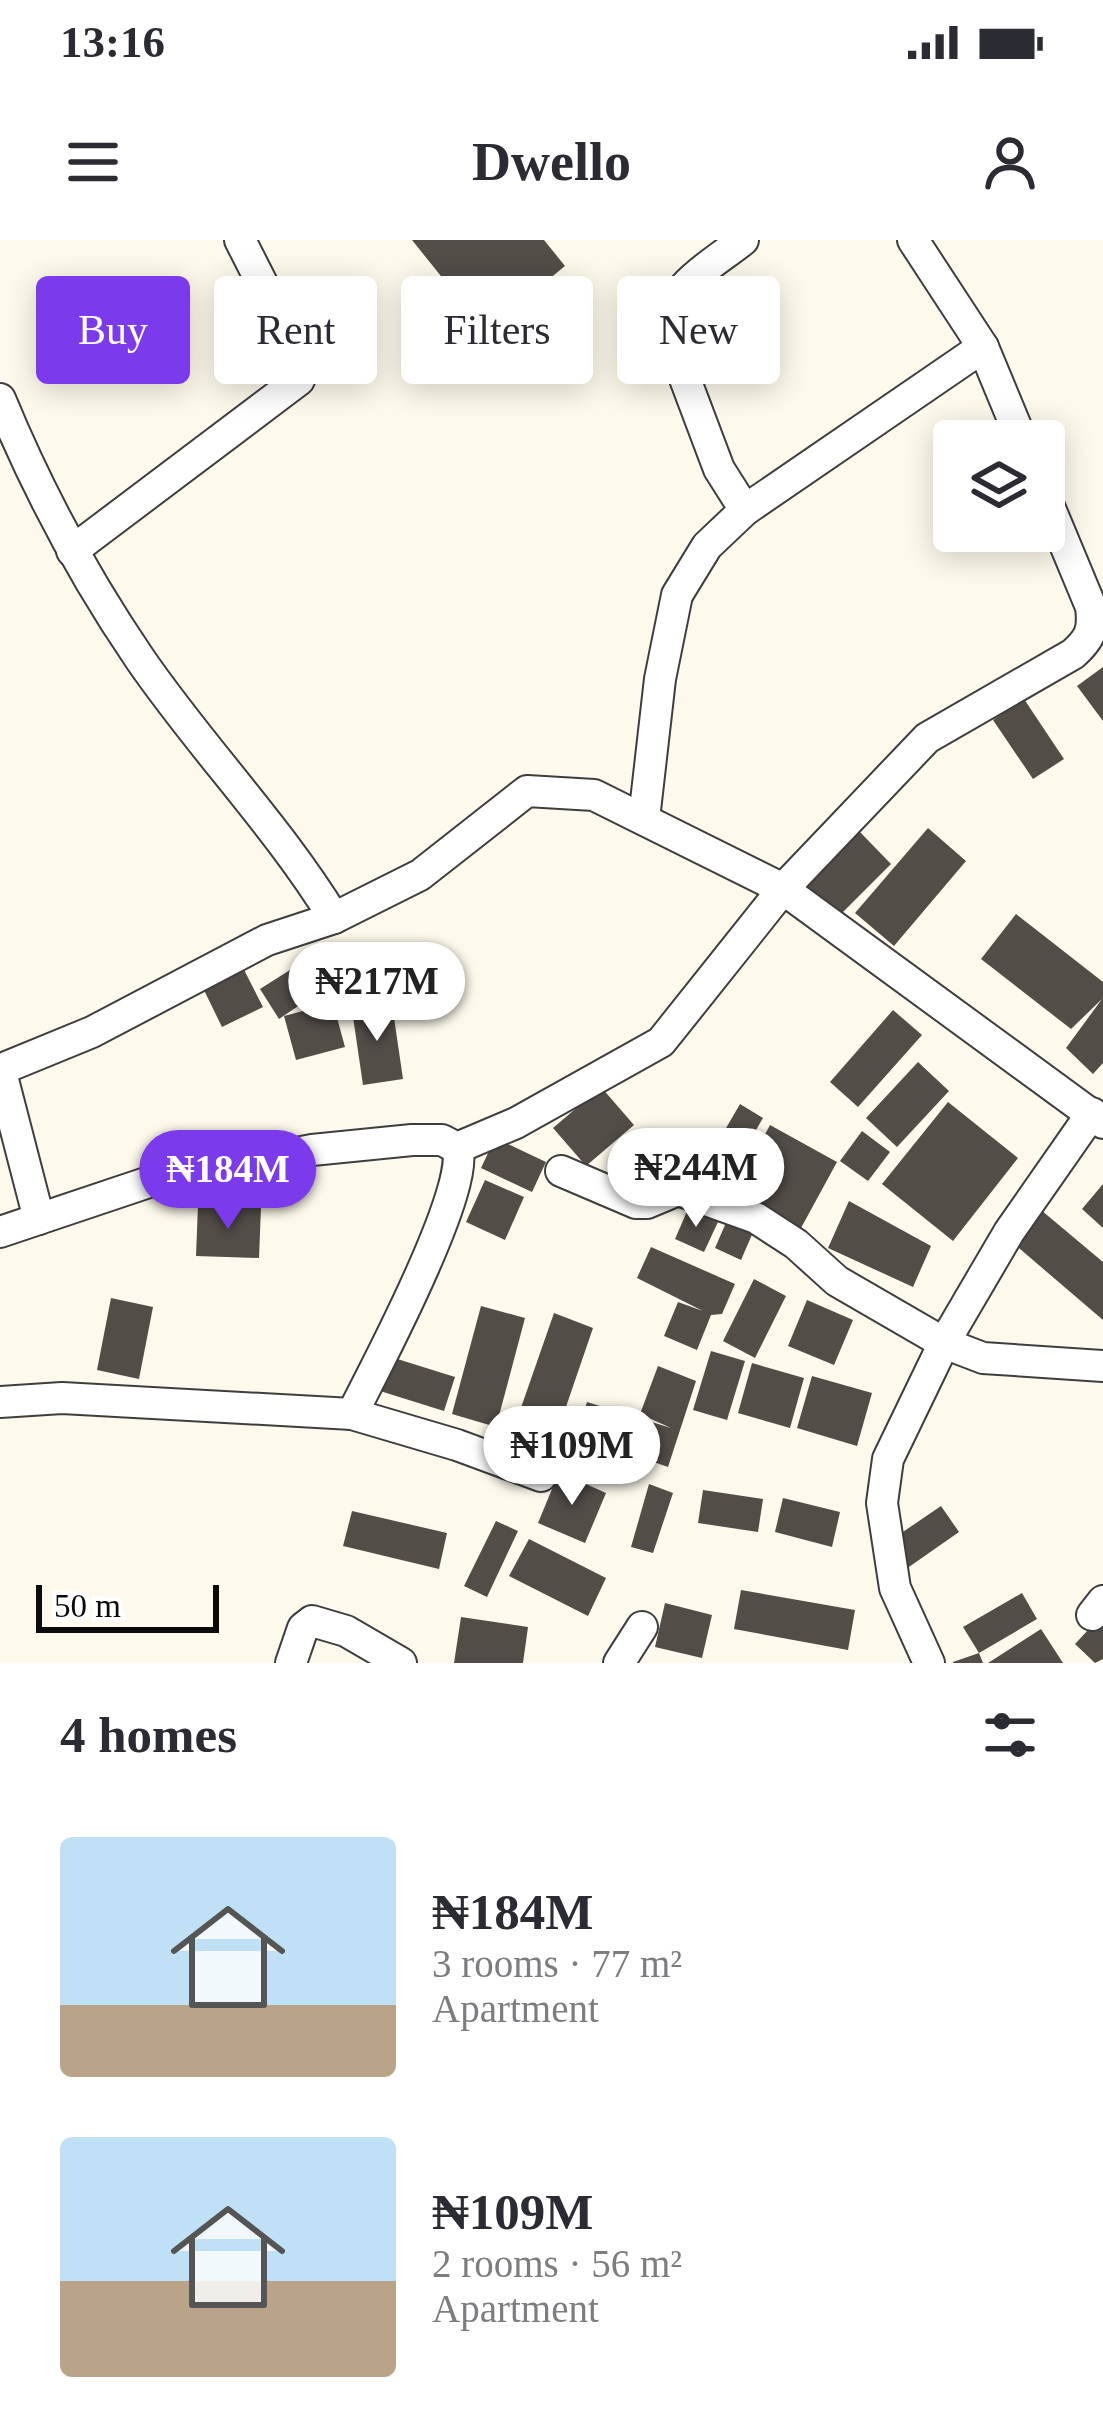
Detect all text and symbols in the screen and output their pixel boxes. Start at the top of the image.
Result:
text: 13:16 [60,17,165,67]
icon: menu [60,129,126,195]
icon: person [977,129,1043,195]
text: Dwello [472,132,631,192]
chip: Buy [36,276,190,384]
chip: Rent [214,276,377,384]
chip: Filters [401,276,593,384]
chip: New [617,276,780,384]
map controls [933,420,1065,552]
button: layers [933,420,1065,552]
pin: ₦217M [293,942,461,1044]
text: ₦217M [315,959,439,1002]
pin: ₦244M [612,1128,780,1230]
pin: ₦184M [144,1130,312,1232]
text: ₦244M [634,1145,758,1188]
text: ₦184M [166,1147,290,1190]
pin: ₦109M [488,1406,656,1508]
text: ₦109M [510,1423,634,1466]
scale bar [36,1579,219,1632]
text: 50 m [54,1588,121,1624]
icon: filters [977,1702,1043,1768]
text: 4 homes [60,1707,237,1763]
text: ₦184M [432,1884,593,1940]
icon: home [156,1885,300,2029]
text: 3 rooms · 77 m² [432,1942,682,1985]
text: Apartment [432,1987,599,2030]
text: ₦109M [432,2184,593,2240]
icon: home [156,2185,300,2329]
text: 2 rooms · 56 m² [432,2242,682,2285]
text: Apartment [432,2287,599,2330]

